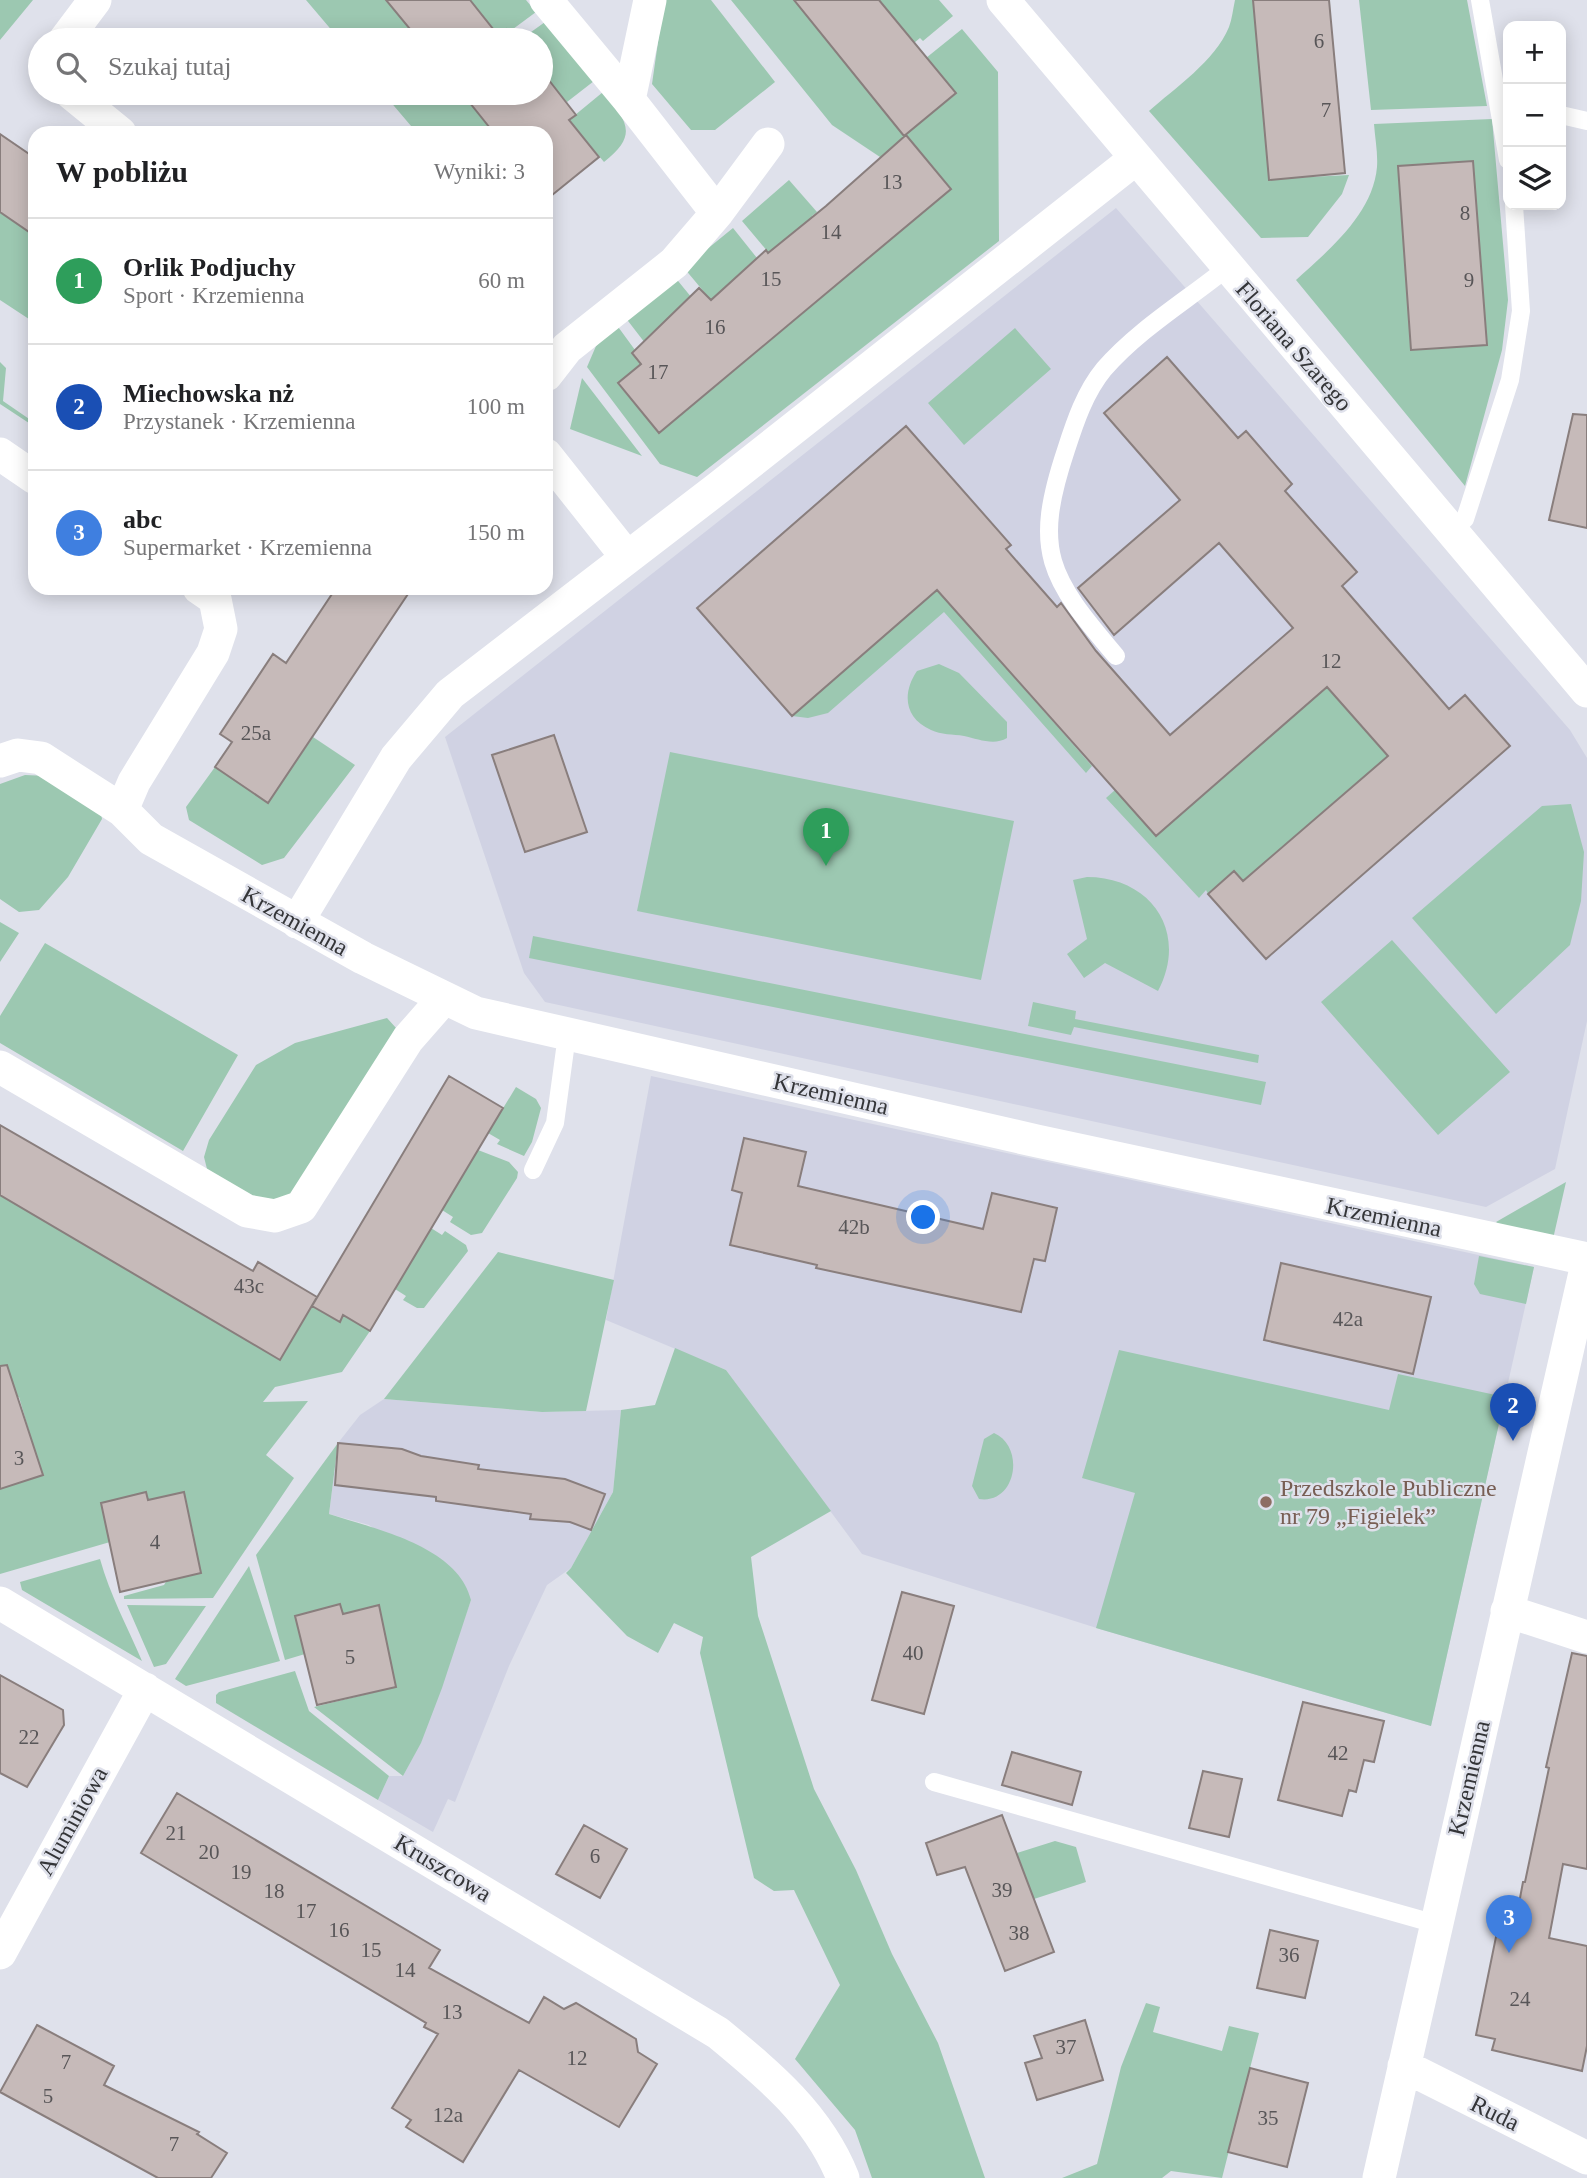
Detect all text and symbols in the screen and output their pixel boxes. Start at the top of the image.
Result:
map controls [1503,21,1566,210]
button: + [1503,21,1566,84]
search box [28,28,553,105]
house number: 6 [1314,29,1324,53]
icon: search [52,48,90,86]
text: Szukaj tutaj [108,52,231,81]
button: − [1503,84,1566,147]
house number: 7 [1321,98,1331,122]
button: layers [1503,147,1566,210]
text: W pobliżu [56,155,188,188]
text: Wyniki: 3 [434,159,525,184]
house number: 13 [882,170,903,194]
house number: 8 [1460,201,1470,225]
house number: 14 [821,220,842,244]
text: Orlik Podjuchy [123,253,296,282]
house number: 15 [761,267,782,291]
text: 1 [73,268,85,293]
text: 60 m [478,268,525,293]
house number: 9 [1464,268,1474,292]
street label: Floriana Szarego [1231,276,1357,416]
text: Sport · Krzemienna [123,283,304,308]
house number: 16 [705,315,726,339]
house number: 17 [648,360,669,384]
text: Miechowska nż [123,379,294,408]
text: 2 [73,394,85,419]
text: 100 m [467,394,525,419]
text: Przystanek · Krzemienna [123,409,355,434]
text: abc [123,505,162,534]
text: 3 [73,520,85,545]
text: 150 m [467,520,525,545]
text: Supermarket · Krzemienna [123,535,372,560]
house number: 12 [1321,649,1342,673]
house number: 25a [241,721,272,745]
pin: 1 [803,808,849,866]
street label: Krzemienna [237,881,353,961]
street label: Krzemienna [771,1068,891,1120]
street label: Krzemienna [1324,1192,1444,1242]
your location [906,1200,940,1234]
house number: 42b [838,1215,870,1239]
house number: 43c [234,1274,264,1298]
house number: 42a [1333,1307,1364,1331]
pin: 2 [1490,1383,1536,1441]
house number: 3 [14,1446,24,1470]
place label: Przedszkole Publiczne nr 79 „Figielek” [1280,1475,1497,1529]
marker: Przedszkole Publiczne nr 79 „Figielek” [1258,1494,1274,1510]
house number: 4 [150,1530,161,1554]
house number: 40 [903,1641,924,1665]
house number: 5 [345,1645,355,1669]
street label: Krzemienna [1443,1718,1495,1838]
house number: 22 [19,1725,40,1749]
house number: 42 [1328,1741,1349,1765]
street label: Aluminiowa [32,1762,113,1880]
house number: 21 [166,1821,187,1845]
street label: Kruszcowa [390,1829,496,1907]
house number: 20 [199,1840,220,1864]
house number: 6 [590,1844,600,1868]
house number: 19 [231,1860,252,1884]
house number: 39 [992,1878,1013,1902]
house number: 18 [264,1879,285,1903]
pin: 3 [1486,1895,1532,1953]
house number: 17 [296,1899,317,1923]
house number: 16 [329,1918,350,1942]
house number: 38 [1009,1921,1030,1945]
house number: 15 [361,1938,382,1962]
house number: 36 [1279,1943,1300,1967]
house number: 14 [395,1958,416,1982]
house number: 24 [1510,1987,1531,2011]
house number: 13 [442,2000,463,2024]
house number: 37 [1056,2035,1077,2059]
house number: 12 [567,2046,588,2070]
house number: 7 [61,2050,71,2074]
house number: 5 [43,2084,53,2108]
street label: Ruda [1467,2090,1524,2136]
house number: 12a [433,2103,464,2127]
house number: 35 [1258,2106,1279,2130]
house number: 7 [169,2132,179,2156]

